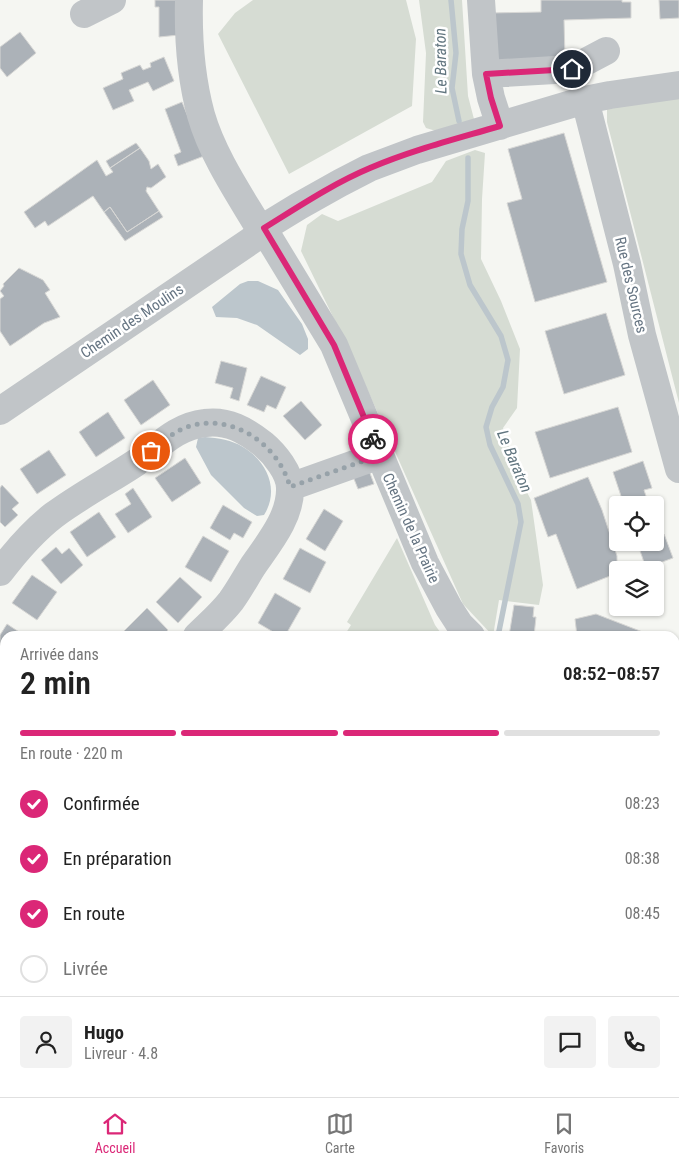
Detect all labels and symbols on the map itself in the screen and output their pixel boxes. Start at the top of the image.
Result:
water label: Le Baraton [430,28,451,94]
pin [551,48,593,90]
street label: Rue des Sources [611,235,651,335]
street label: Chemin des Moulins [77,280,187,362]
courier [348,414,398,464]
water label: Le Baraton [493,427,536,495]
pin [130,430,172,472]
street label: Chemin de la Prairie [379,470,443,586]

